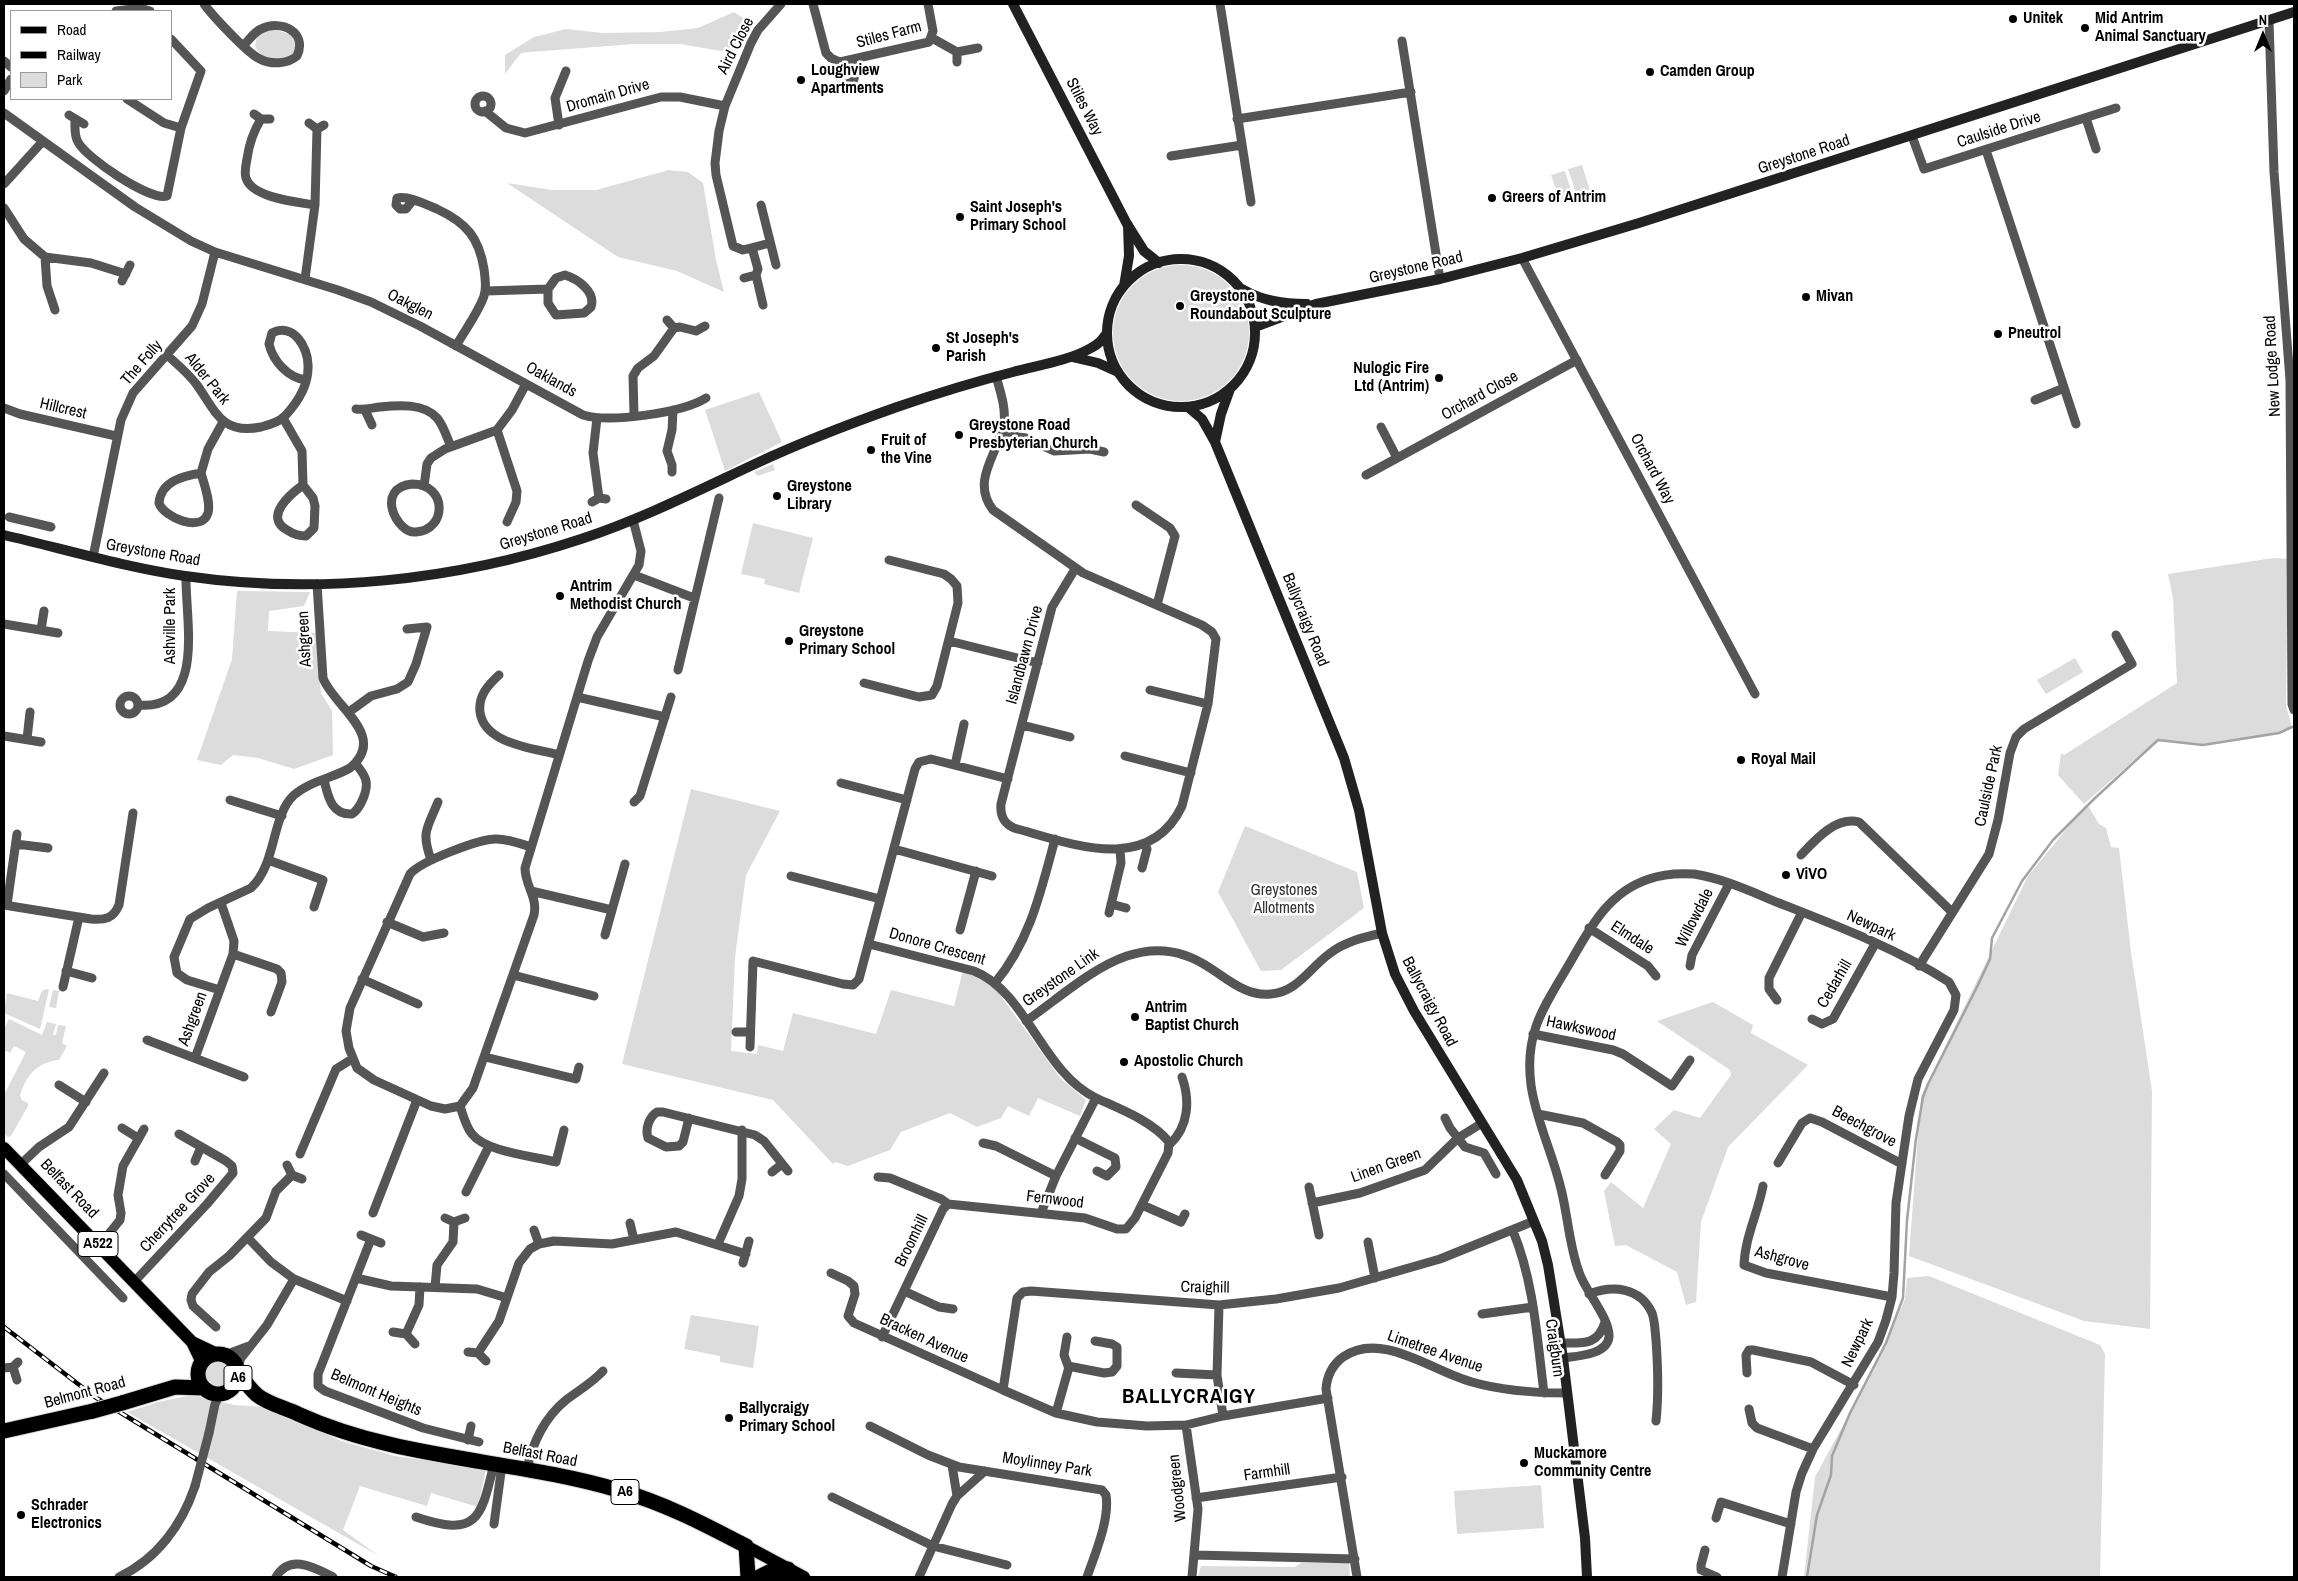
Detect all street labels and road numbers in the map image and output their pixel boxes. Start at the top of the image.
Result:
street label: Aird Close [714,14,758,78]
street label: Stiles Farm [854,17,924,53]
street label: Dromain Drive [564,75,652,117]
street label: Stiles Way [1061,75,1107,139]
street label: Caulside Drive [1955,107,2043,153]
street label: Greystone Road [1756,131,1852,179]
street label: Greystone Road [1367,248,1465,288]
street label: Oakglen [384,285,436,325]
street label: New Lodge Road [2261,315,2285,417]
street label: The Folly [117,337,167,389]
street label: Alder Park [180,349,234,409]
street label: Oaklands [522,358,580,402]
street label: Orchard Close [1438,367,1522,425]
street label: Hillcrest [38,394,88,424]
street label: Orchard Way [1625,431,1679,507]
street label: Greystone Road [498,509,594,555]
street label: Greystone Road [104,535,202,571]
street label: Ballycraigy Road [1278,570,1332,670]
street label: Ashville Park [161,588,181,664]
street label: Islandbawn Drive [1003,604,1047,706]
street label: Ashgreen [294,610,316,668]
street label: Caulside Park [1971,744,2007,828]
street label: Willowdale [1672,885,1718,951]
street label: Newpark [1843,906,1899,946]
street label: Elmdale [1607,917,1657,959]
street label: Donore Crescent [887,924,987,970]
street label: Greystone Link [1019,945,1103,1011]
street label: Ballycraigy Road [1397,954,1461,1050]
street label: Cedarhill [1814,956,1856,1012]
street label: Ashgreen [174,989,212,1049]
street label: Hawkswood [1544,1012,1618,1046]
street label: Beechgrove [1829,1102,1899,1152]
street label: Linen Green [1348,1145,1424,1187]
street label: Belfast Road [36,1155,102,1223]
street label: Cherrytree Grove [136,1169,220,1257]
street label: Fernwood [1025,1187,1085,1213]
street label: Broomhill [891,1212,933,1270]
road number: A522 [78,1232,118,1256]
street label: Ashgrove [1753,1243,1811,1275]
street label: Craighill [1180,1278,1230,1298]
street label: Bracken Avenue [876,1310,972,1368]
street label: Newpark [1838,1316,1878,1370]
street label: Craigburn [1540,1318,1568,1378]
street label: Limetree Avenue [1385,1327,1485,1377]
street label: Belmont Heights [328,1365,424,1421]
road number: A6 [224,1366,252,1390]
street label: Belmont Road [42,1373,128,1413]
street label: Belfast Road [501,1438,579,1472]
street label: Moylinney Park [1001,1448,1093,1482]
street label: Woodgreen [1165,1453,1191,1523]
street label: Farmhill [1243,1460,1291,1486]
road number: A6 [611,1480,639,1504]

